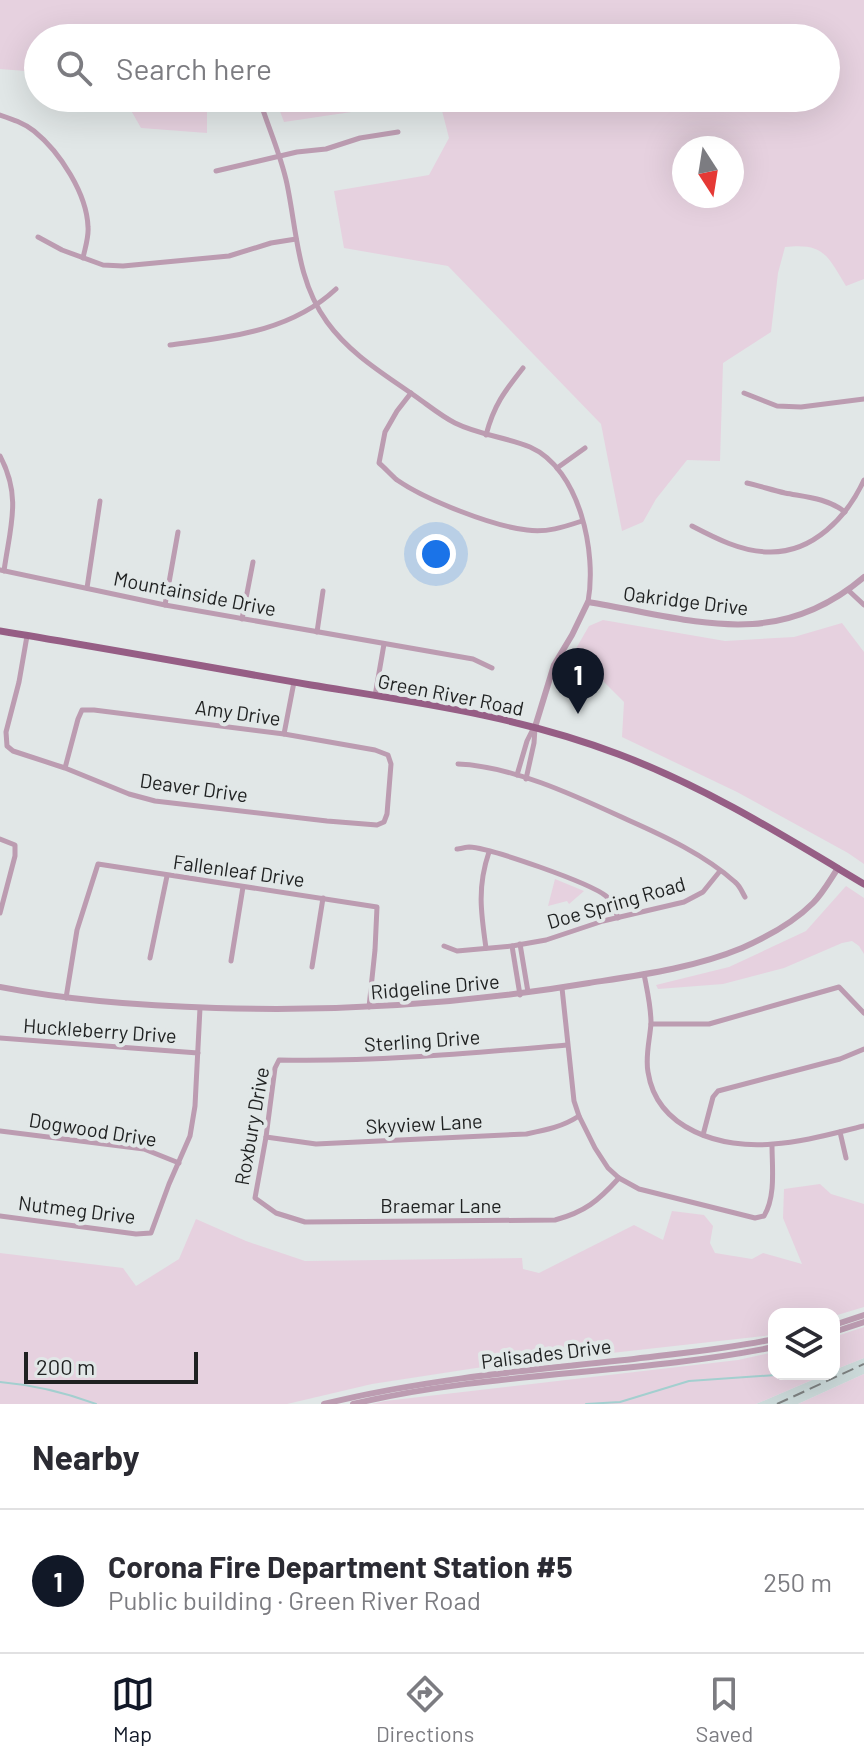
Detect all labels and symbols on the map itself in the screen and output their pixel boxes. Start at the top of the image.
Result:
north arrow [672,136,744,208]
your location [416,534,456,574]
street label: Mountainside Drive [112,565,278,621]
street label: Oakridge Drive [622,580,750,620]
pin: 1 [552,648,604,714]
street label: Green River Road [376,668,526,720]
street label: Amy Drive [194,694,282,730]
street label: Deaver Drive [139,768,249,806]
street label: Fallenleaf Drive [172,849,306,891]
street label: Doe Spring Road [544,871,688,933]
street label: Ridgeline Drive [370,968,500,1004]
street label: Huckleberry Drive [22,1013,178,1047]
street label: Sterling Drive [363,1024,481,1056]
street label: Roxbury Drive [229,1065,273,1187]
street label: Dogwood Drive [27,1107,159,1151]
street label: Skyview Lane [365,1108,483,1138]
street label: Nutmeg Drive [17,1190,137,1228]
street label: Braemar Lane [380,1193,502,1217]
street label: Palisades Drive [479,1333,613,1373]
scale bar [24,1348,198,1384]

